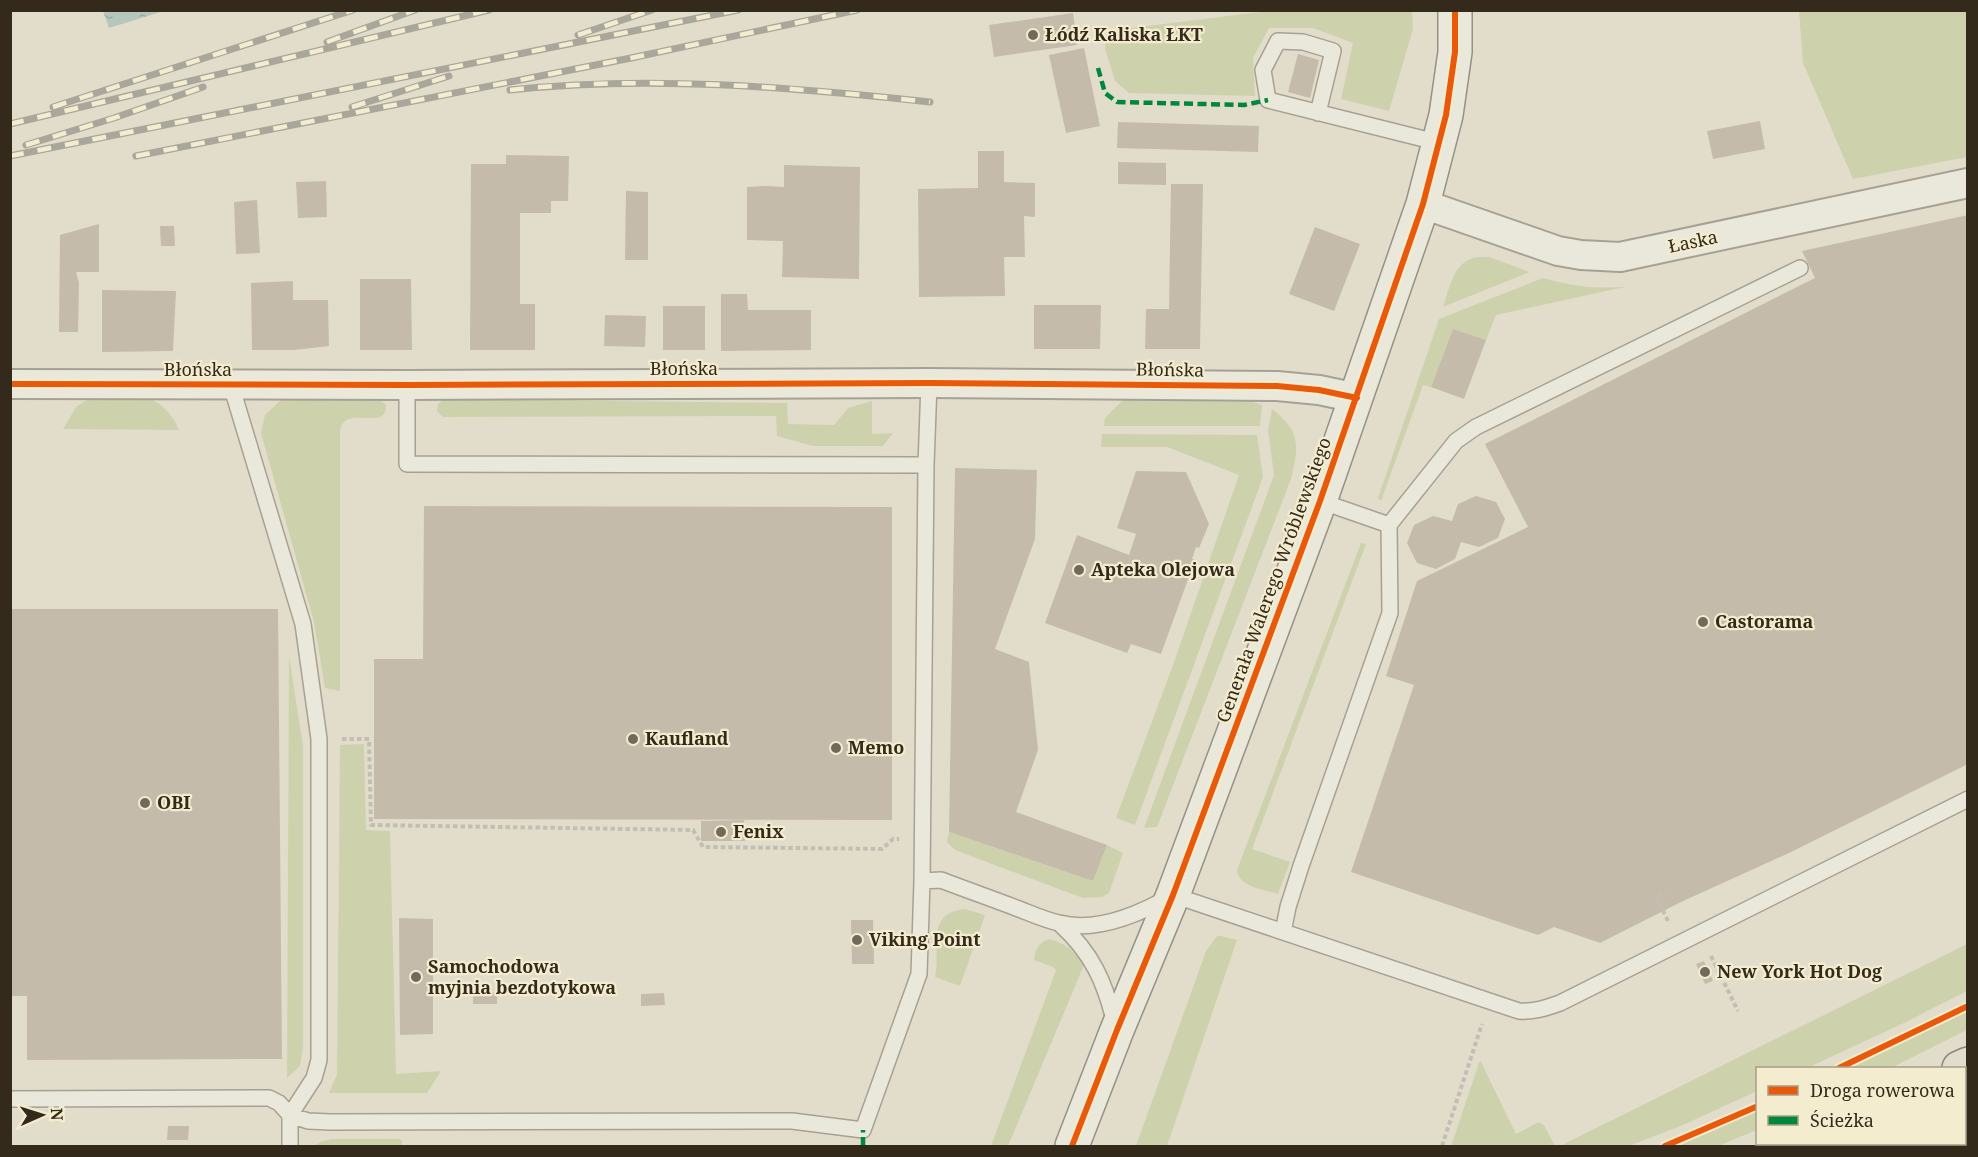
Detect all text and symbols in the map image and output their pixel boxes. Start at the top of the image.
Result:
place label: Łódź Kaliska ŁKT [1045,22,1203,46]
marker: Łódź Kaliska ŁKT [1026,28,1040,42]
street label: Łaska [1666,224,1720,258]
street label: Błońska [650,356,718,380]
street label: Błońska [1136,356,1204,382]
street label: Błońska [164,357,232,381]
street label: Generała Walerego Wróblewskiego [1210,434,1336,726]
place label: Apteka Olejowa [1091,557,1235,581]
marker: Apteka Olejowa [1072,563,1086,577]
place label: Castorama [1715,609,1813,633]
marker: Castorama [1696,615,1710,629]
place label: Kaufland [645,726,729,750]
marker: Kaufland [626,732,640,746]
place label: Memo [848,735,904,759]
marker: Memo [829,741,843,755]
place label: OBI [157,790,190,814]
marker: OBI [138,796,152,810]
place label: Fenix [733,819,784,843]
marker: Fenix [714,825,728,839]
place label: Viking Point [869,927,981,951]
marker: Viking Point [850,933,864,947]
place label: Samochodowa myjnia bezdotykowa [428,954,616,999]
place label: New York Hot Dog [1717,959,1883,983]
marker: New York Hot Dog [1698,965,1712,979]
marker: Samochodowa myjnia bezdotykowa [409,970,423,984]
legend [1756,1067,1966,1145]
text: Droga rowerowa [1810,1078,1955,1102]
north arrow [12,1085,72,1145]
text: N [46,1107,68,1121]
text: Ścieżka [1810,1108,1874,1132]

